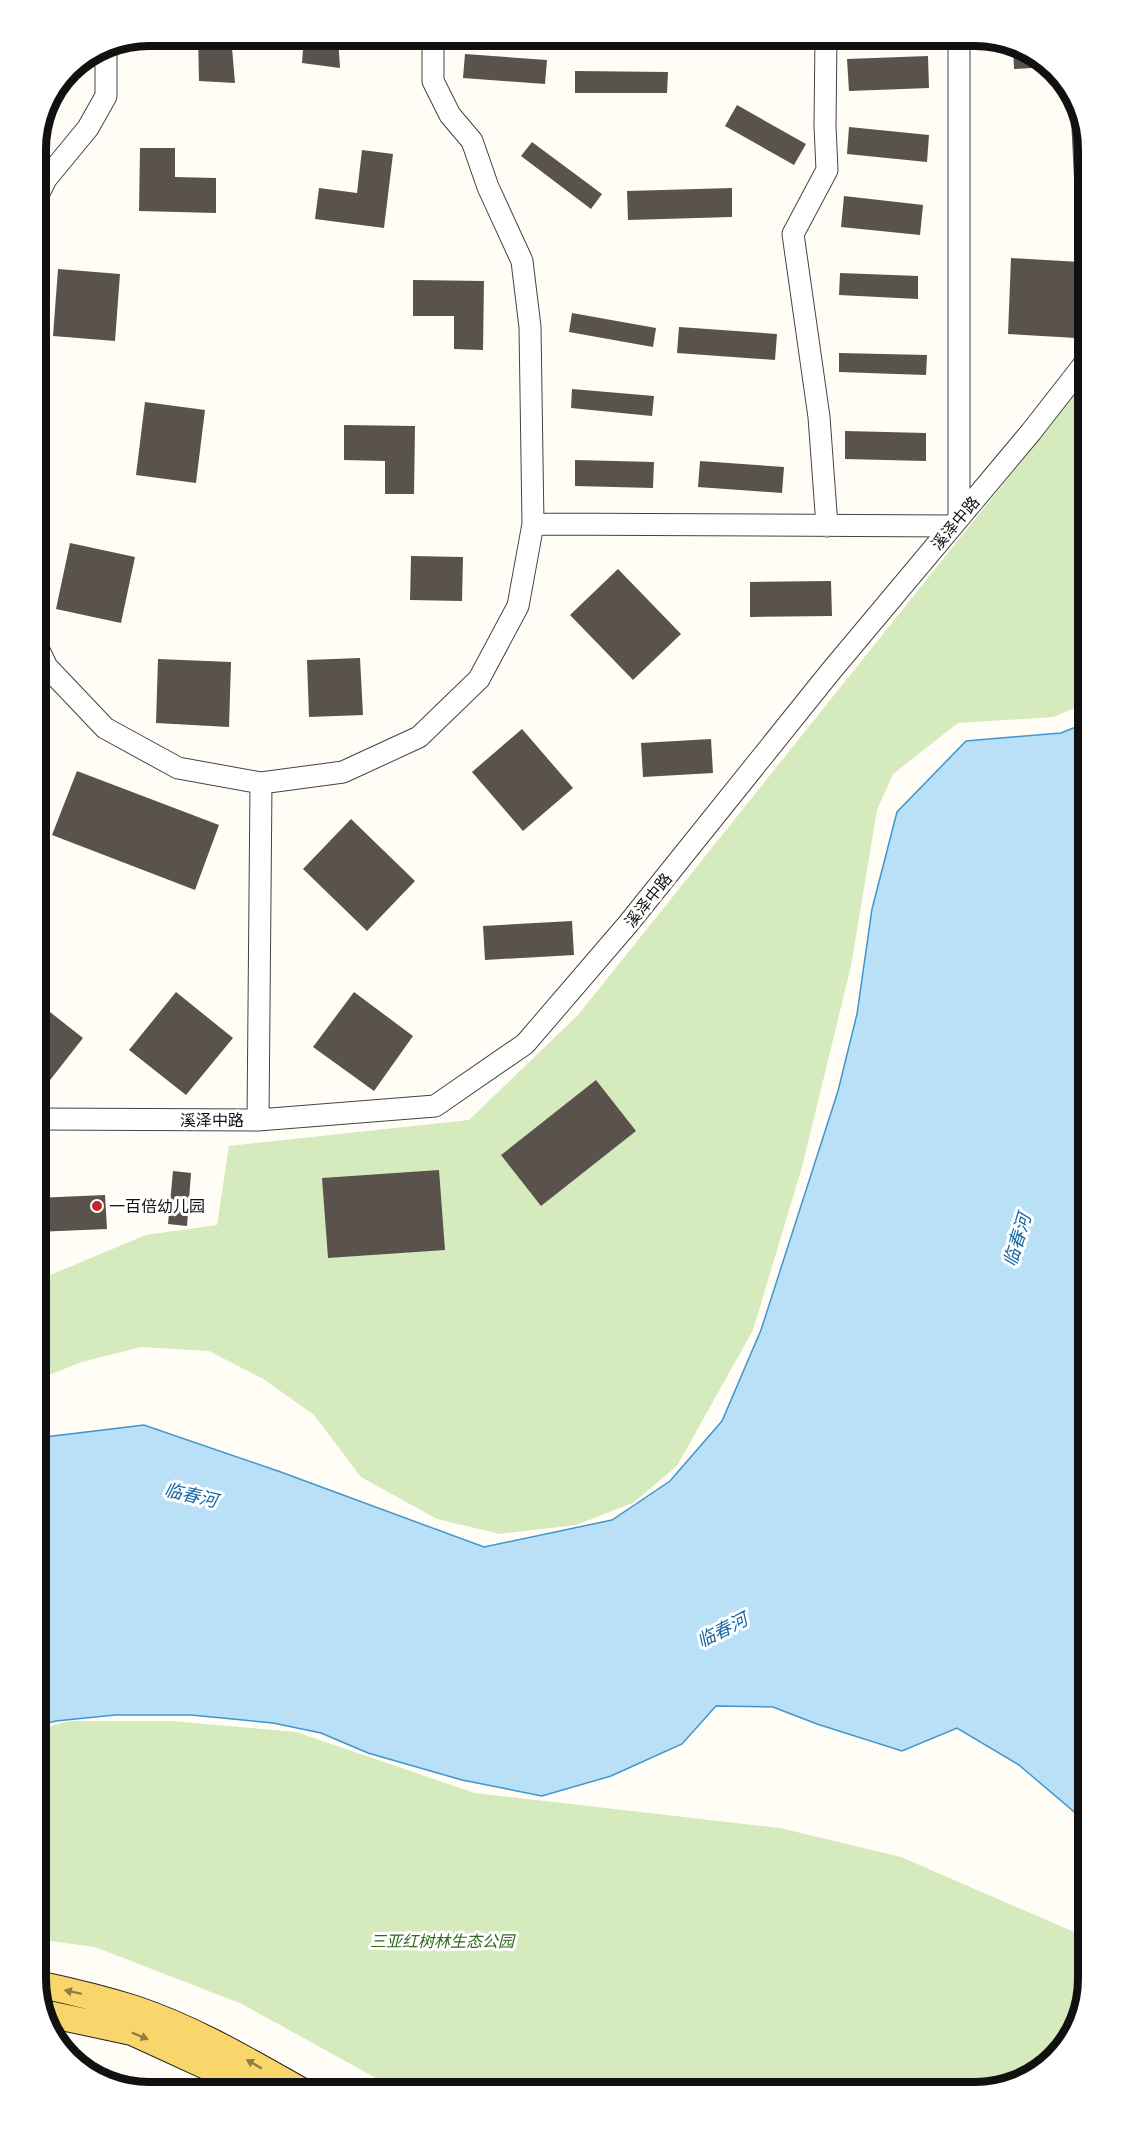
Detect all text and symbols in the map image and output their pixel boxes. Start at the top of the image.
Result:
street label: 溪泽中路 [927,492,983,554]
street label: 溪泽中路 [620,869,676,931]
street label: 溪泽中路 [180,1110,244,1130]
place label: 一百倍幼儿园 [109,1196,205,1216]
marker: 一百倍幼儿园 [90,1199,104,1213]
water label: 临春河 [998,1208,1037,1269]
water label: 临春河 [162,1478,223,1513]
water label: 临春河 [693,1606,754,1653]
park label: 三亚红树林生态公园 [370,1931,516,1951]
one-way arrow [64,1987,83,1996]
one-way arrow [132,2032,149,2041]
one-way arrow [245,2059,262,2069]

